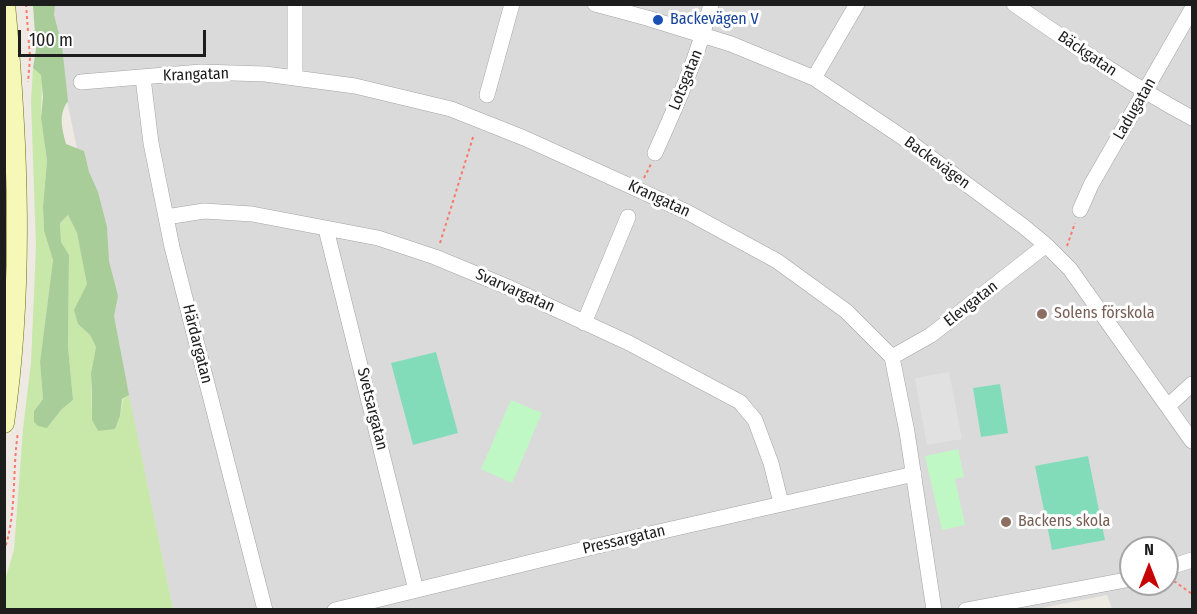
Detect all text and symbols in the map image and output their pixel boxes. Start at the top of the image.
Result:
place label: Backevägen V [670,10,759,30]
marker: Backevägen V [651,13,665,27]
scale bar [21,18,208,56]
street label: Bäckgatan [1054,27,1120,81]
text: 100 m [29,29,73,51]
street label: Lotsgatan [665,47,707,113]
street label: Krangatan [163,64,229,86]
street label: Ladugatan [1110,75,1160,143]
street label: Backevägen [900,133,974,193]
street label: Krangatan [625,176,693,222]
street label: Svarvargatan [472,265,558,317]
street label: Elevgatan [940,277,1002,331]
street label: Härdargatan [178,302,216,386]
place label: Solens förskola [1054,304,1154,324]
marker: Solens förskola [1035,307,1049,321]
street label: Svetsargatan [352,366,392,452]
place label: Backens skola [1018,512,1110,532]
marker: Backens skola [999,515,1013,529]
street label: Pressargatan [581,521,667,559]
north arrow [1119,536,1179,596]
text: N [1144,540,1154,559]

